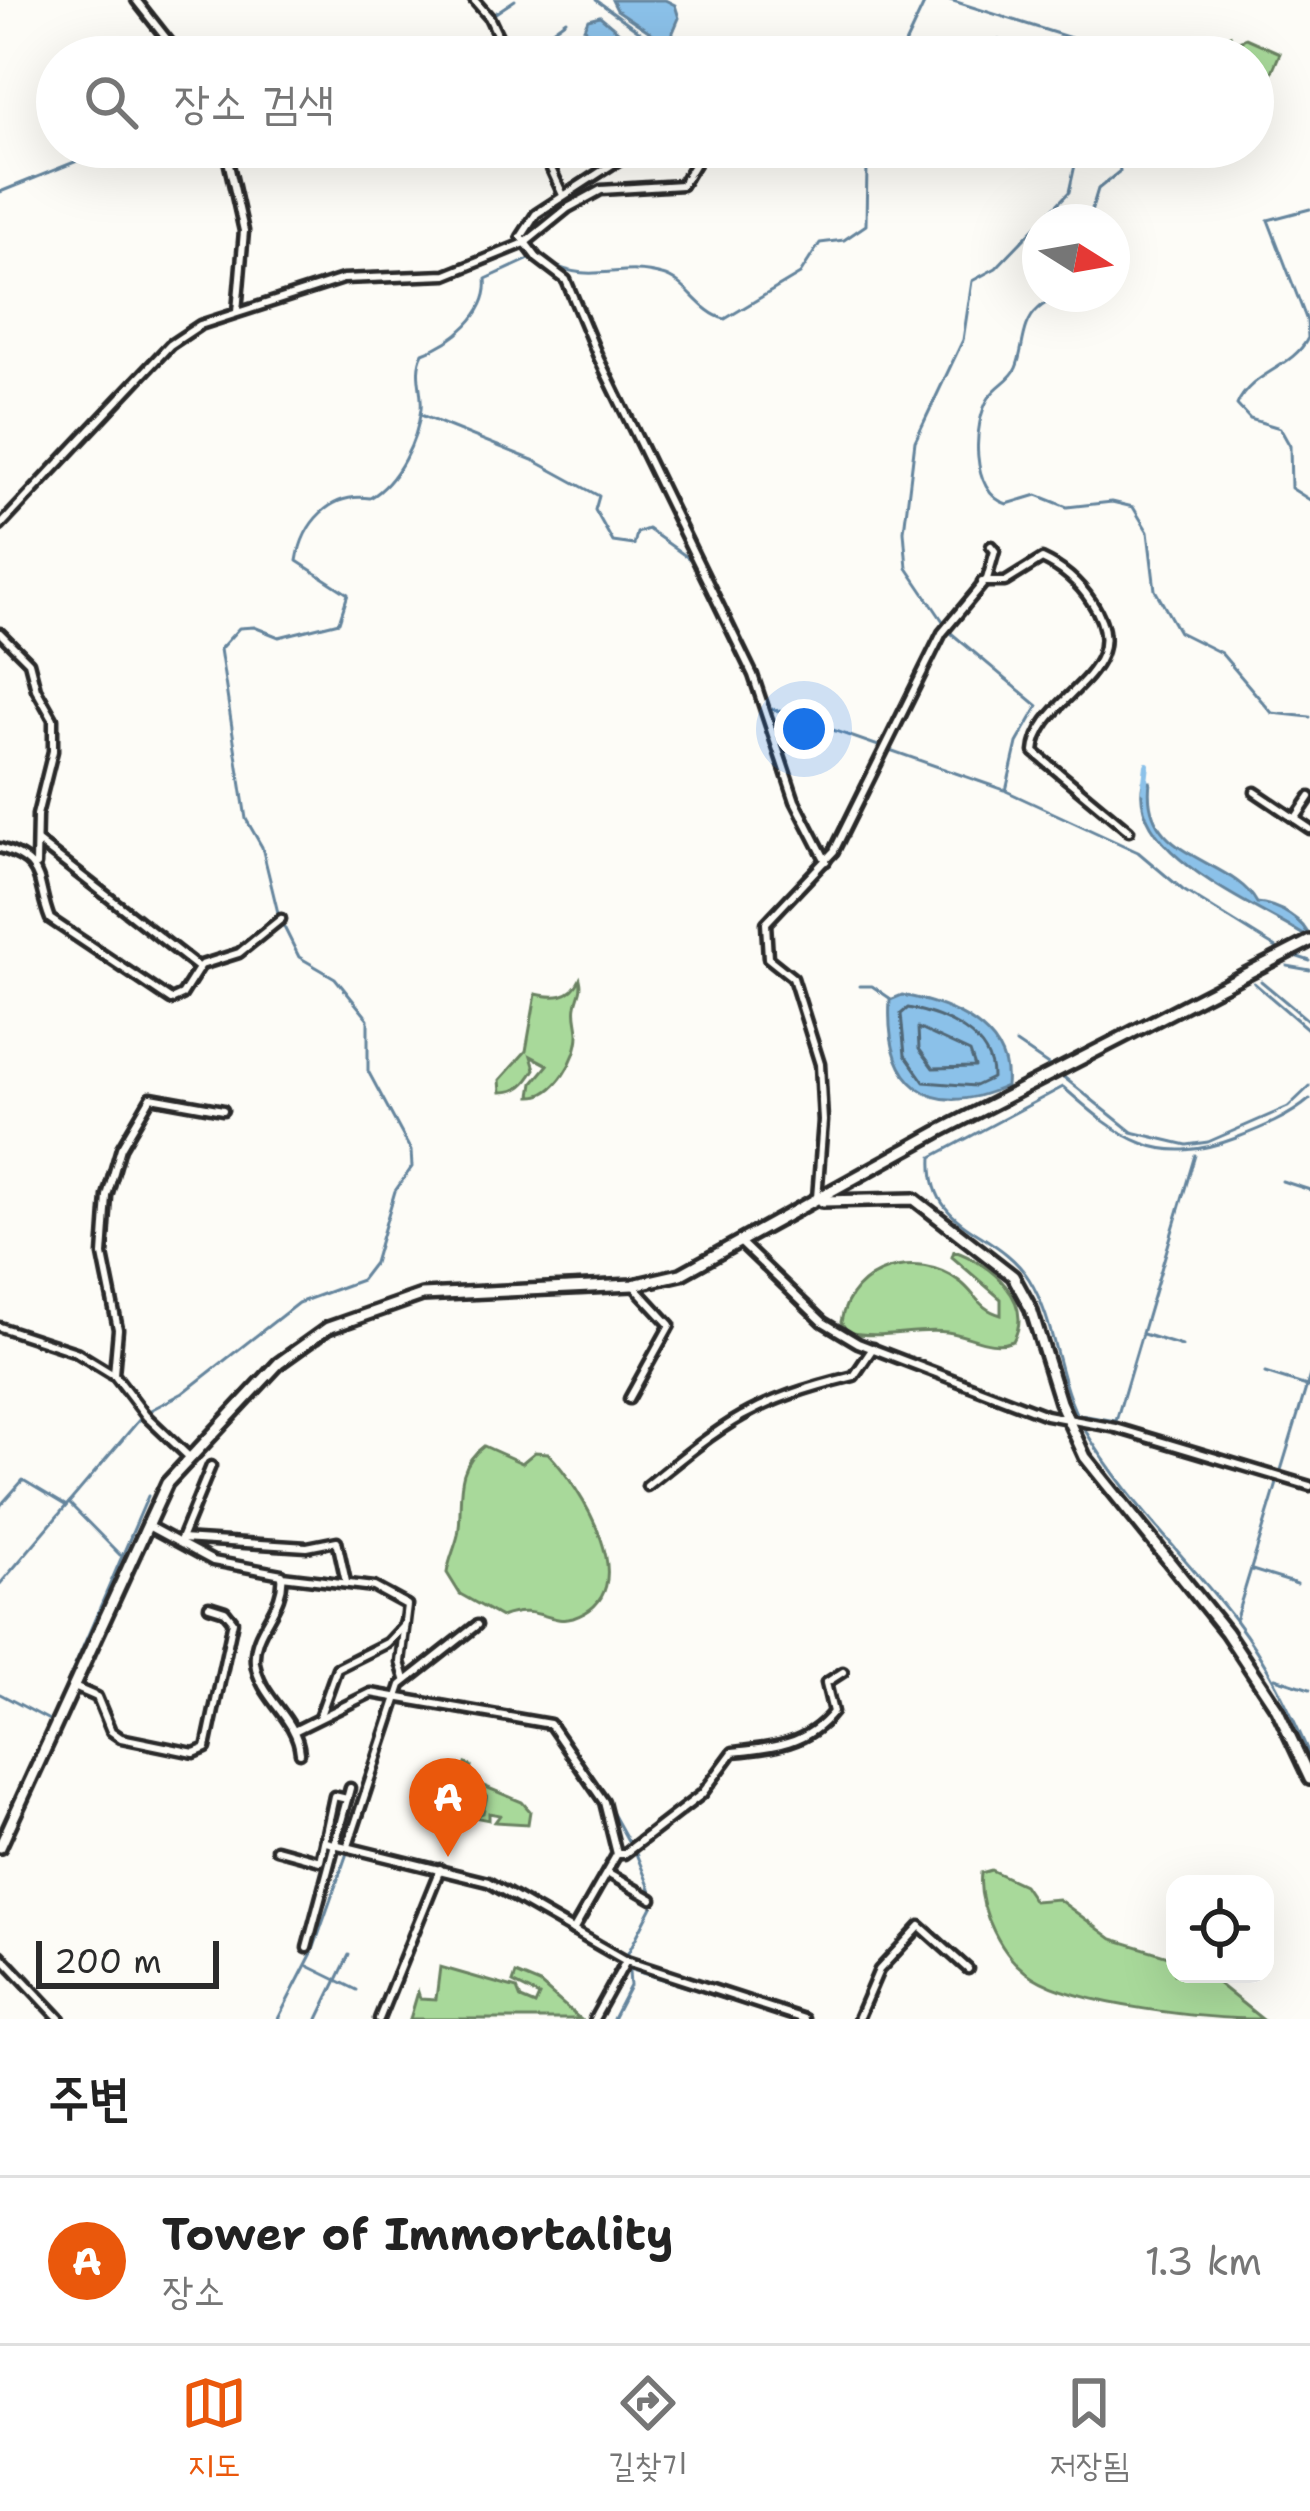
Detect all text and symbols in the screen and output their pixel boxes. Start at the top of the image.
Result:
search box [36,36,1274,168]
icon: search [78,69,144,135]
text: 장소 검색 [174,72,334,132]
north arrow [1022,204,1130,312]
your location [774,699,834,759]
pin: A [409,1758,487,1857]
map controls [1166,1875,1274,1983]
button: locate [1166,1875,1274,1983]
scale bar [36,1935,219,1988]
text: 200 m [54,1939,162,1984]
text: 주변 [48,2063,130,2131]
text: Tower of Immortality [162,2204,673,2264]
text: A [72,2235,102,2287]
text: 1.3 km [1144,2235,1262,2287]
text: 장소 [162,2264,225,2316]
tab: 지도 [181,2370,247,2487]
tab: 길찾기 [608,2370,688,2487]
tab: 저장됨 [1050,2370,1129,2487]

